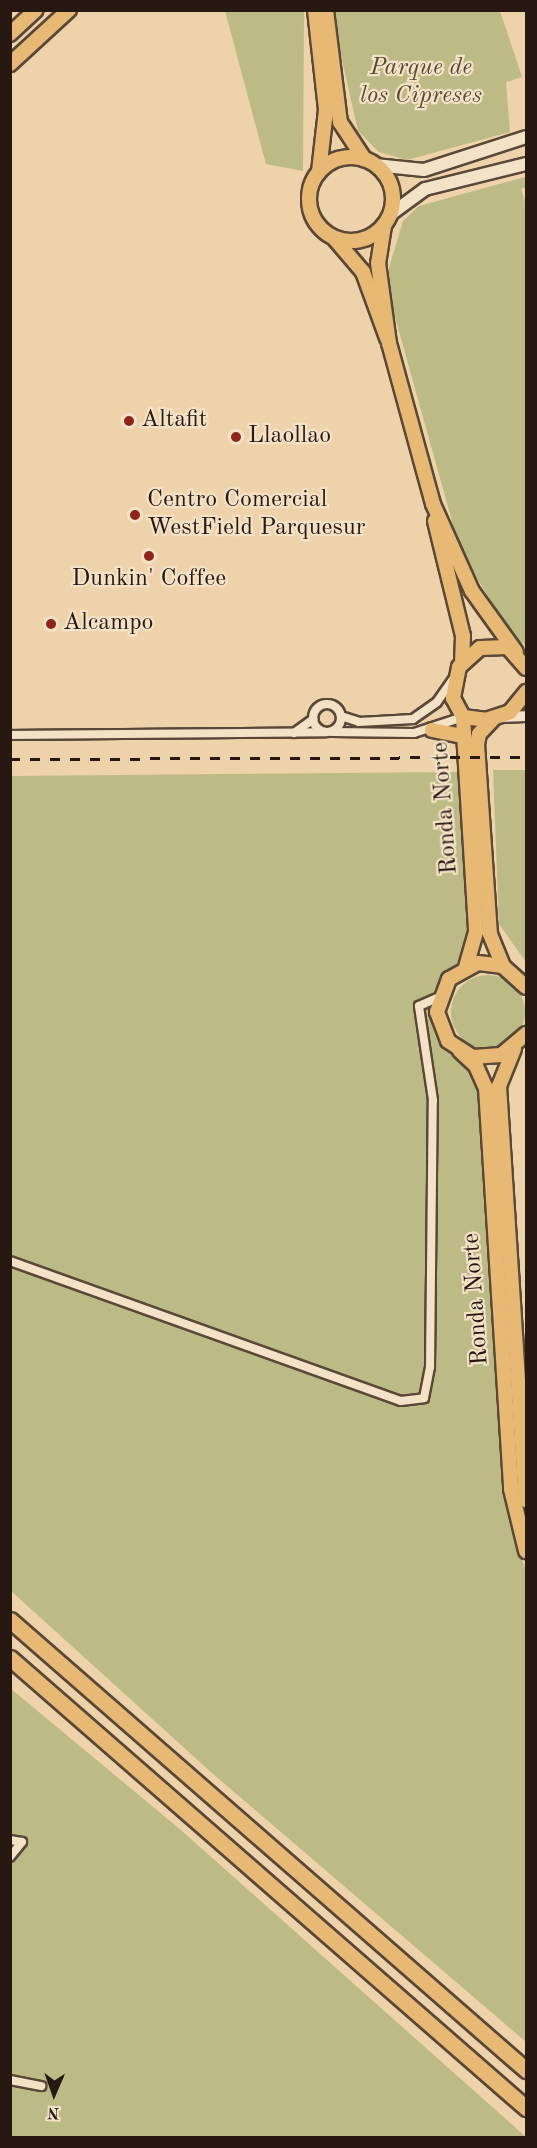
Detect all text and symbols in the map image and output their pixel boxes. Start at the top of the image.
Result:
park label: Parque de los Cipreses [360,55,482,111]
place label: Altafit [141,407,207,435]
marker: Altafit [122,414,136,428]
place label: Llaollao [248,423,331,451]
marker: Llaollao [229,430,243,444]
place label: Centro Comercial WestField Parquesur [147,487,366,543]
marker: Centro Comercial WestField Parquesur [128,508,142,522]
marker: Dunkin' Coffee [142,549,156,563]
place label: Dunkin' Coffee [72,566,226,594]
place label: Alcampo [63,610,154,638]
marker: Alcampo [44,617,58,631]
street label: Ronda Norte [427,741,465,875]
street label: Ronda Norte [458,1232,496,1366]
north arrow [24,2064,84,2124]
text: N [47,2104,60,2120]

